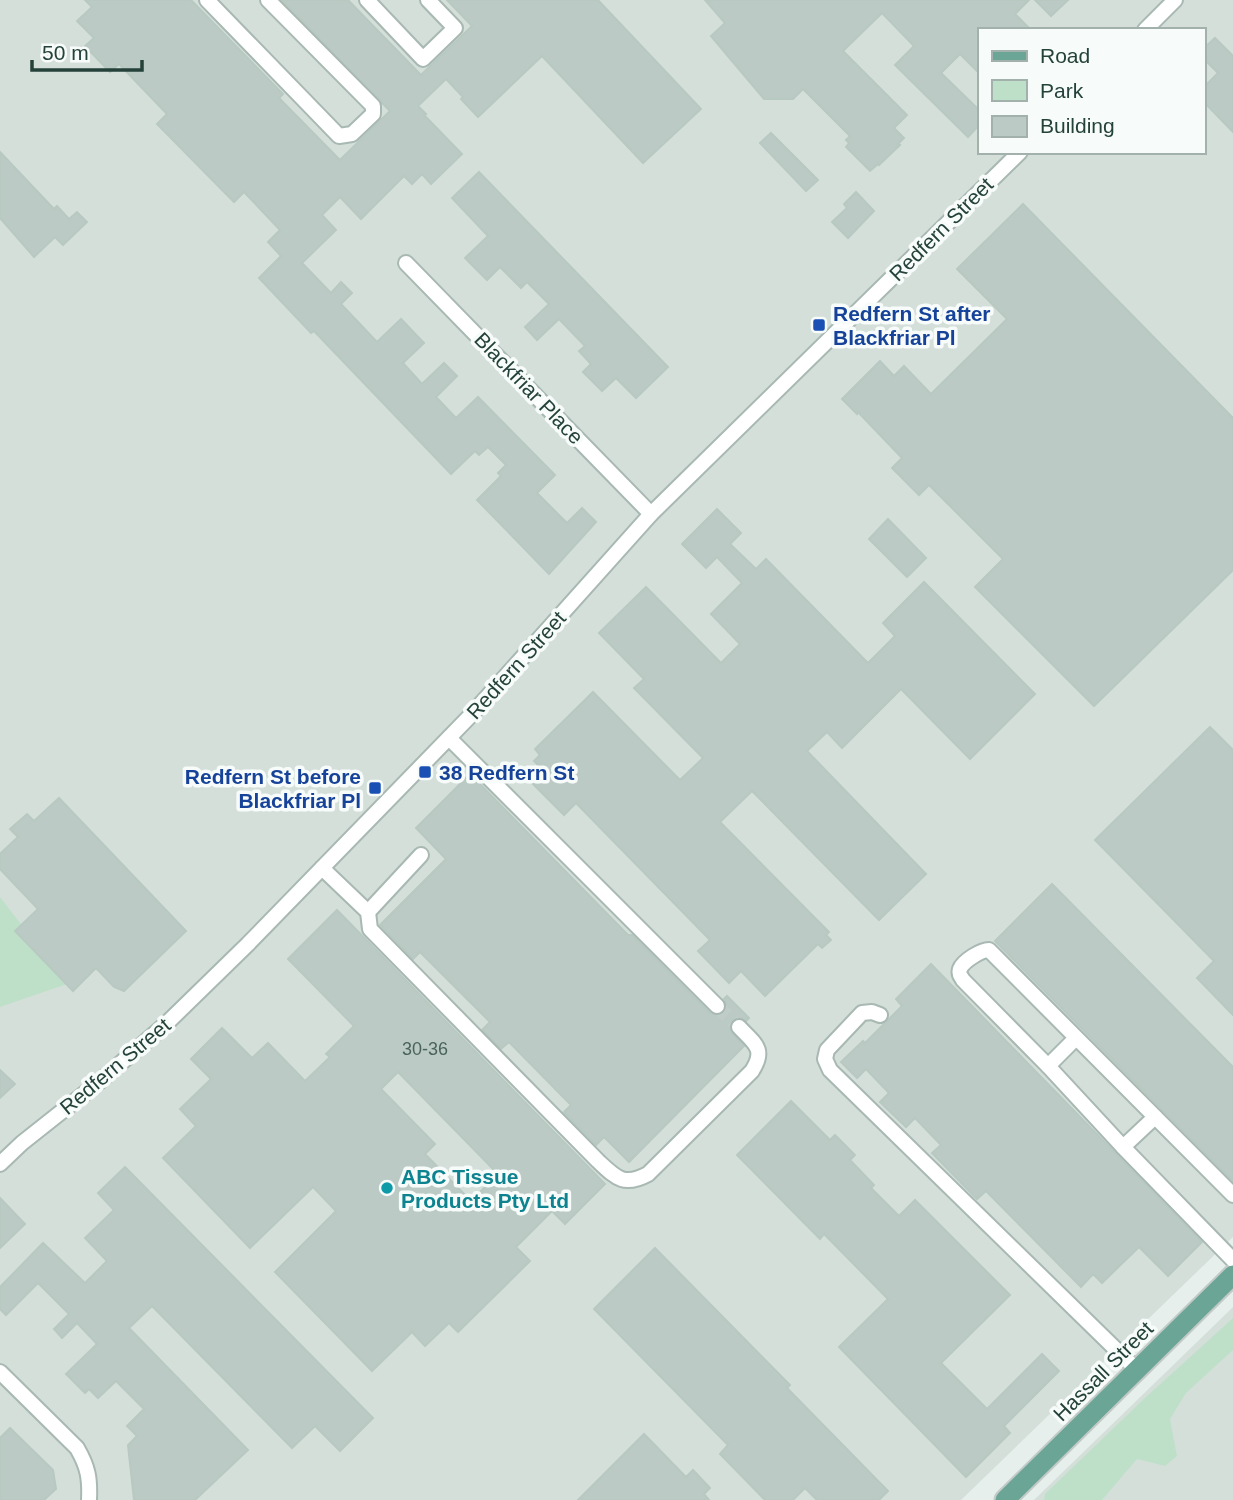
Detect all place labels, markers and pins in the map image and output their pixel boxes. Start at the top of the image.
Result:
place label: Redfern St after Blackfriar Pl [833,302,991,349]
marker: Redfern St after Blackfriar Pl [811,317,827,333]
place label: 38 Redfern St [439,761,574,784]
marker: 38 Redfern St [417,764,433,780]
place label: Redfern St before Blackfriar Pl [185,765,361,812]
marker: Redfern St before Blackfriar Pl [367,780,383,796]
place label: ABC Tissue Products Pty Ltd [401,1165,569,1212]
marker: ABC Tissue Products Pty Ltd [379,1180,395,1196]

